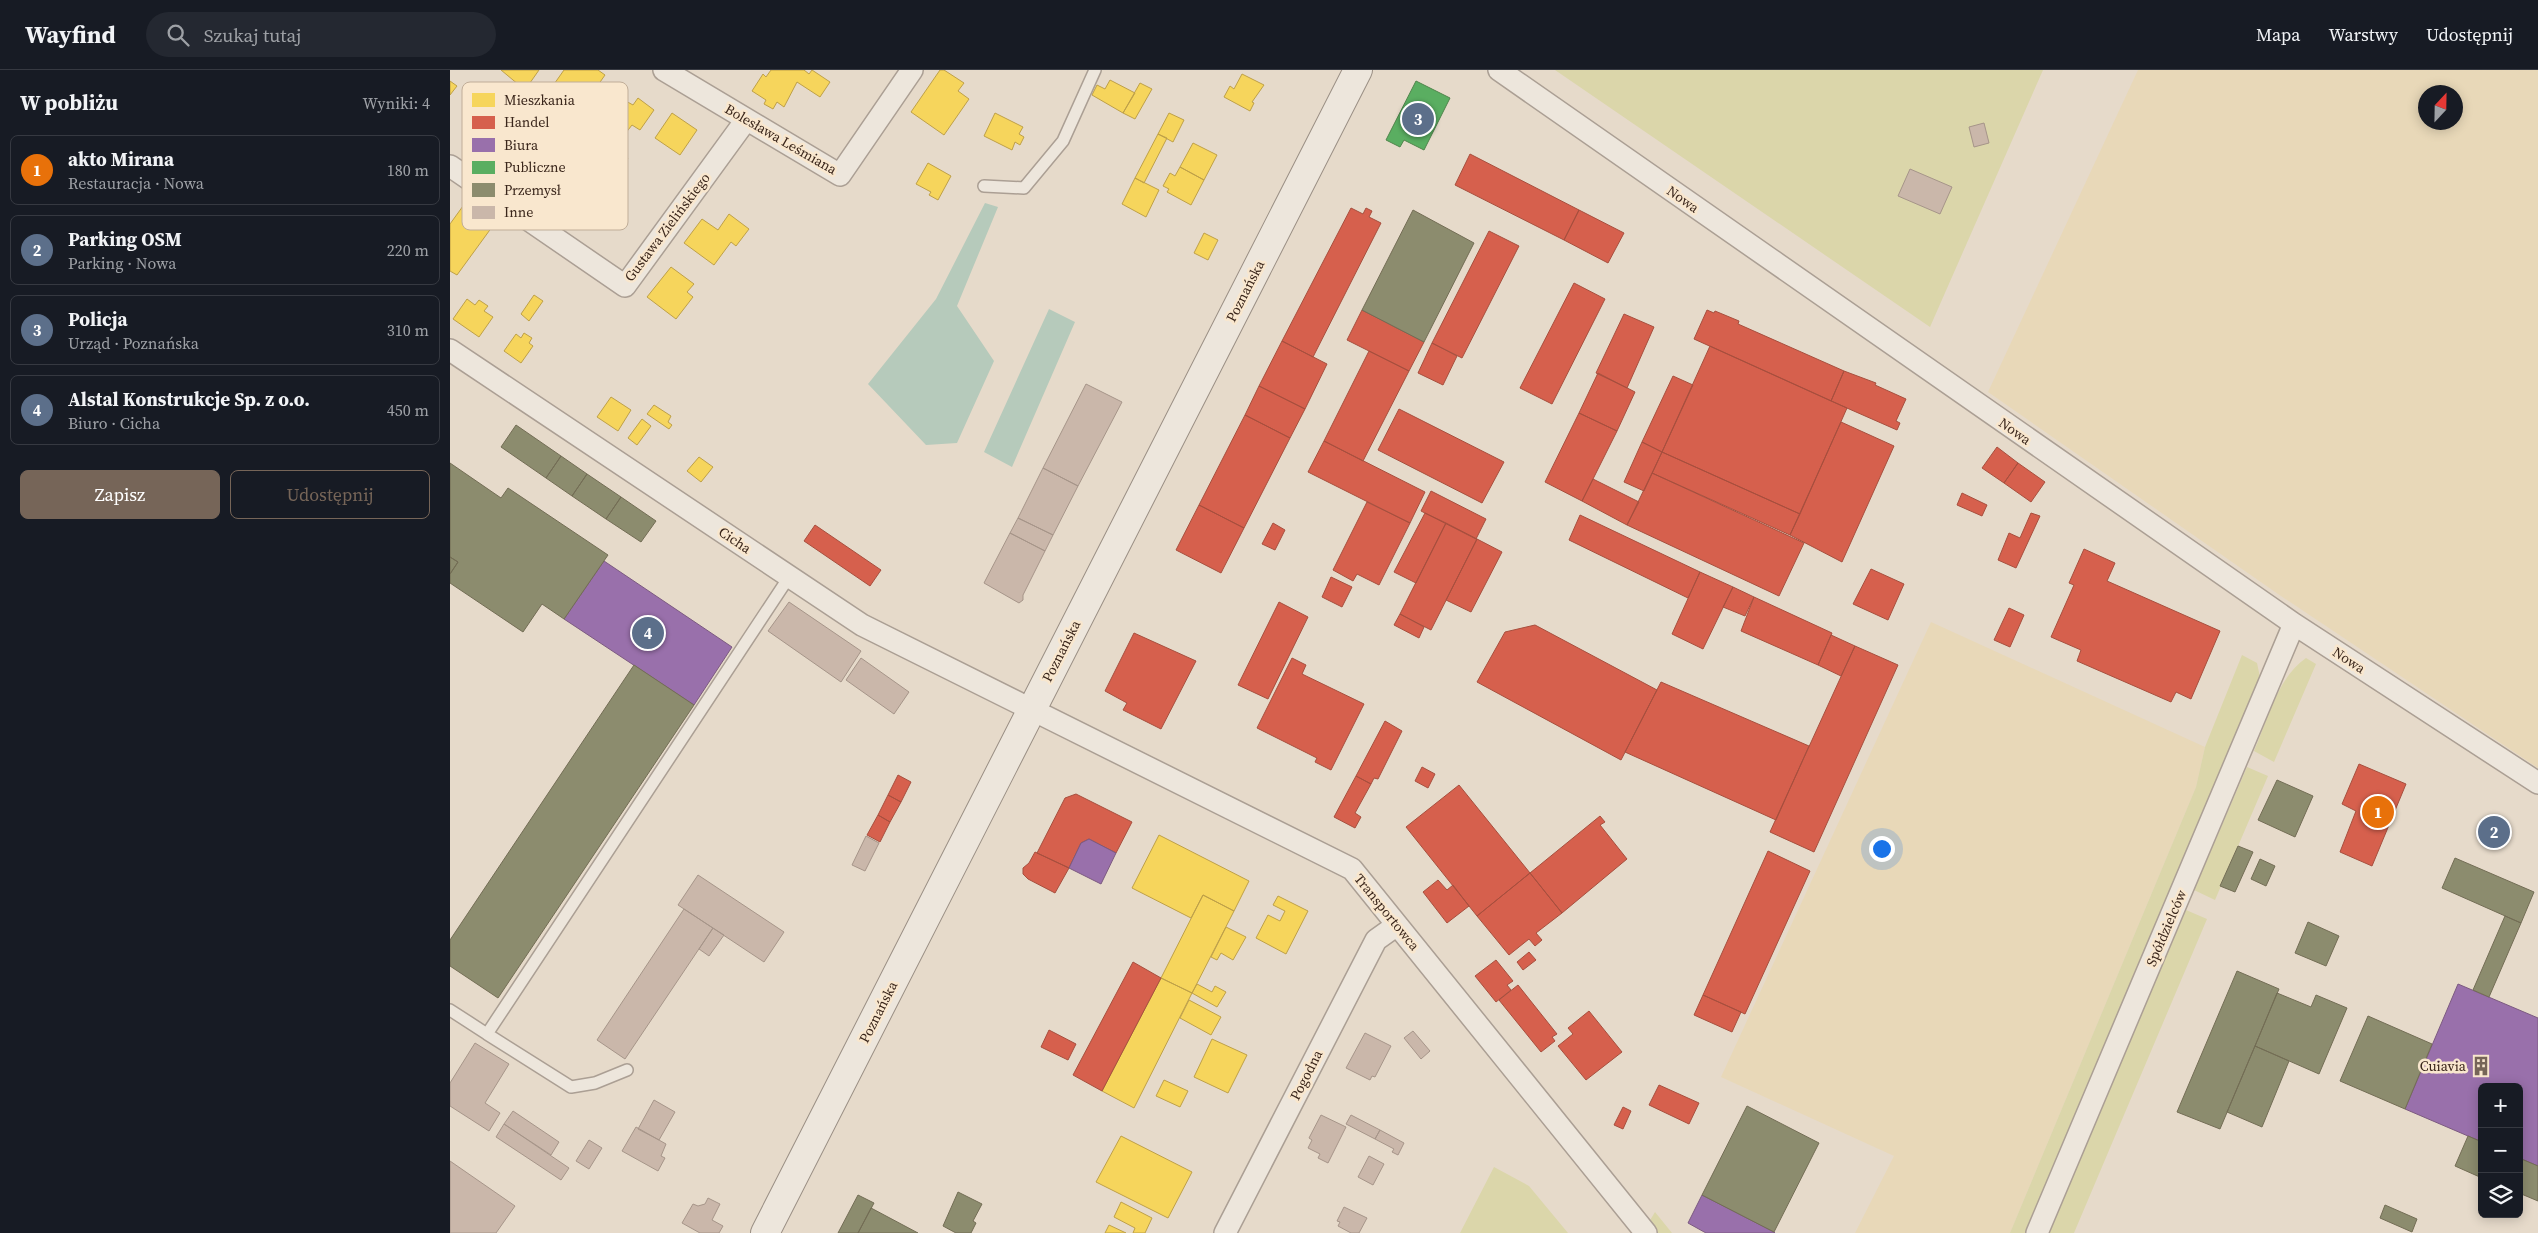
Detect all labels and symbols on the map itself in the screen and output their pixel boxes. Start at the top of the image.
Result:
legend [462,82,628,230]
north arrow [2418,85,2463,130]
text: Mieszkania [504,90,576,110]
street label: Bolesława Leśmiana [721,99,841,180]
pin: 3 [1402,100,1434,138]
text: Handel [504,112,549,132]
text: Biura [504,135,539,155]
text: Publiczne [504,157,566,177]
street label: Gustawa Zielińskiego [619,168,715,286]
text: Przemysł [504,180,561,200]
street label: Nowa [1663,181,1704,218]
text: Inne [504,202,533,222]
street label: Poznańska [1221,256,1269,325]
street label: Nowa [1995,413,2036,450]
street label: Cicha [715,522,756,559]
pin: 4 [632,614,664,652]
street label: Poznańska [1037,616,1085,685]
street label: Nowa [2329,642,2370,679]
pin: 1 [2362,793,2394,831]
pin: 2 [2478,813,2510,851]
your location [1869,836,1895,862]
street label: Transportowca [1350,869,1425,955]
street label: Spółdzielców [2141,886,2191,970]
street label: Poznańska [854,977,902,1046]
street label: Pogodna [1285,1046,1328,1104]
building icon: Cuiavia [2470,1055,2492,1077]
place label: Cuiavia [2420,1056,2467,1076]

